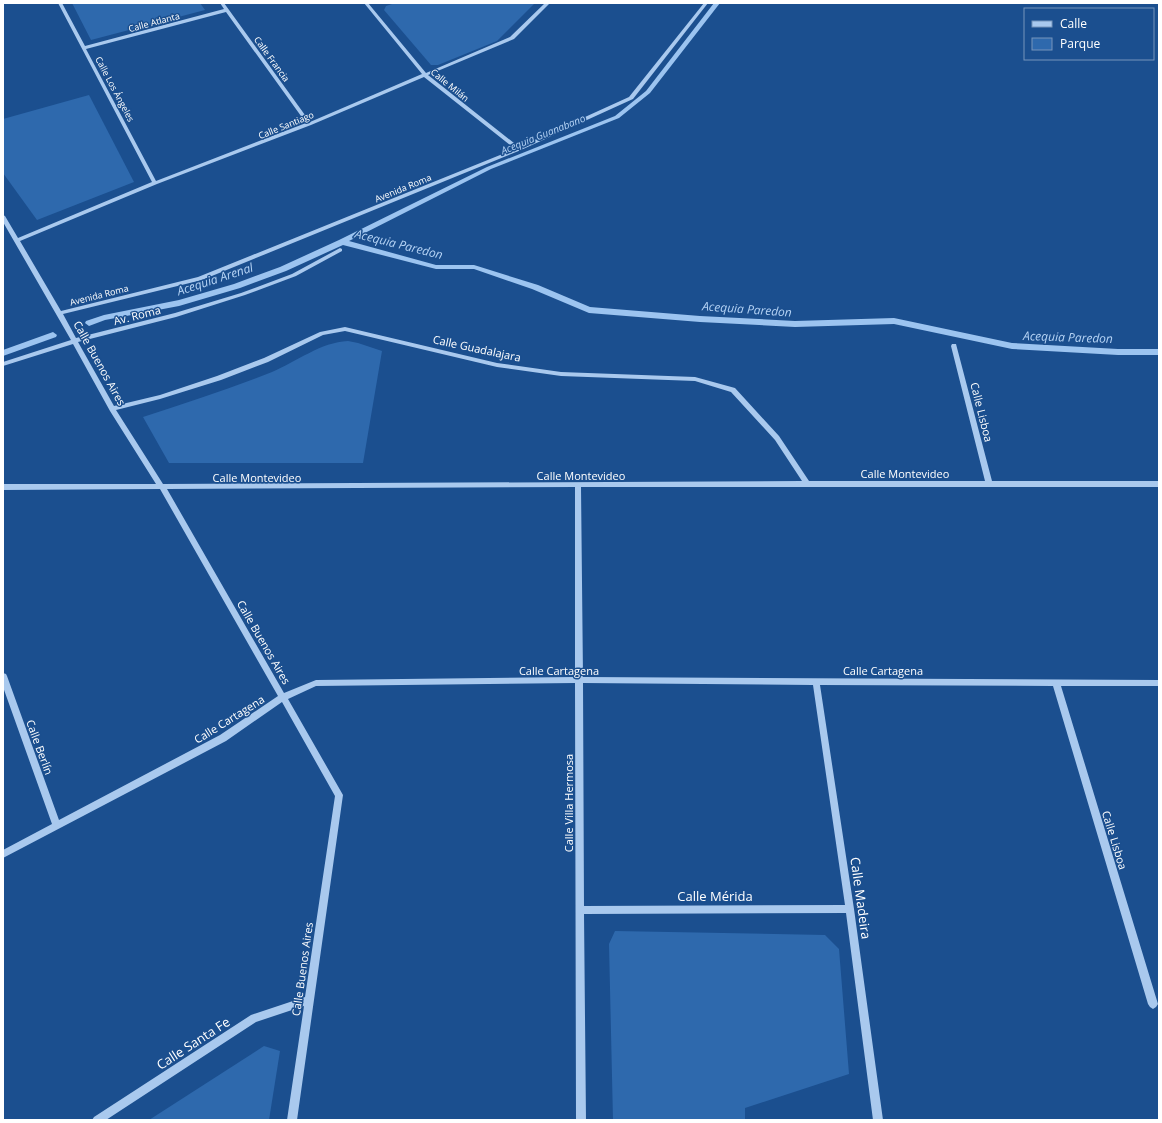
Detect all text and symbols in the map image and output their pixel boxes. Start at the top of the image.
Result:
legend [1024,8,1154,60]
street label: Calle Atlanta [127,9,181,35]
text: Calle [1060,15,1087,32]
street label: Calle Francia [251,34,293,84]
text: Parque [1060,35,1100,52]
street label: Calle Los Ángeles [92,54,138,124]
street label: Calle Milán [428,66,472,104]
street label: Calle Santiago [256,108,316,142]
water label: Acequia Guanabano [498,111,588,158]
street label: Avenida Roma [373,171,433,205]
water label: Acequia Paredon [352,225,445,263]
water label: Acequia Arenal [174,258,256,300]
street label: Avenida Roma [68,281,130,309]
water label: Acequia Paredon [701,297,792,321]
street label: Av. Roma [112,302,162,328]
street label: Calle Buenos Aires [70,318,130,408]
water label: Acequia Paredon [1022,327,1113,347]
street label: Calle Guadalajara [432,331,522,365]
street label: Calle Lisboa [967,381,997,443]
street label: Calle Montevideo [861,466,950,481]
street label: Calle Montevideo [537,468,626,483]
street label: Calle Montevideo [213,470,302,485]
street label: Calle Buenos Aires [234,597,294,687]
street label: Calle Cartagena [519,663,599,678]
street label: Calle Cartagena [843,663,923,678]
street label: Calle Cartagena [191,691,267,747]
street label: Calle Berlín [23,717,57,777]
street label: Calle Villa Hermosa [561,754,576,852]
street label: Calle Lisboa [1099,809,1131,871]
street label: Calle Madeira [846,856,876,940]
street label: Calle Mérida [677,887,753,905]
street label: Calle Buenos Aires [288,921,316,1017]
street label: Calle Santa Fe [153,1013,233,1073]

